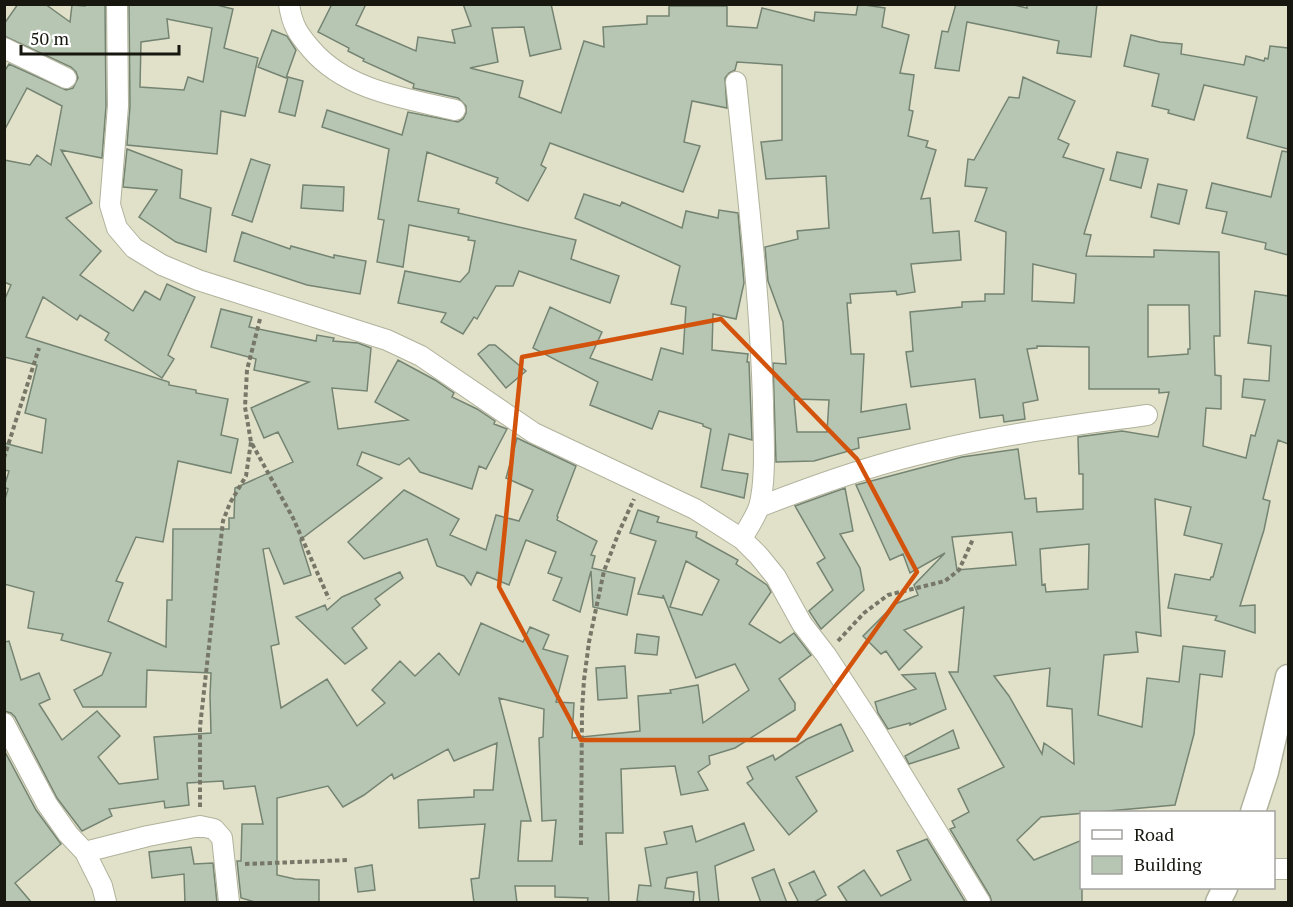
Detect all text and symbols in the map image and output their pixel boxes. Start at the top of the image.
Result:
scale bar [21,18,178,56]
text: 50 m [30,26,70,50]
legend [1080,811,1275,889]
text: Road [1134,822,1174,846]
text: Building [1134,852,1202,876]

